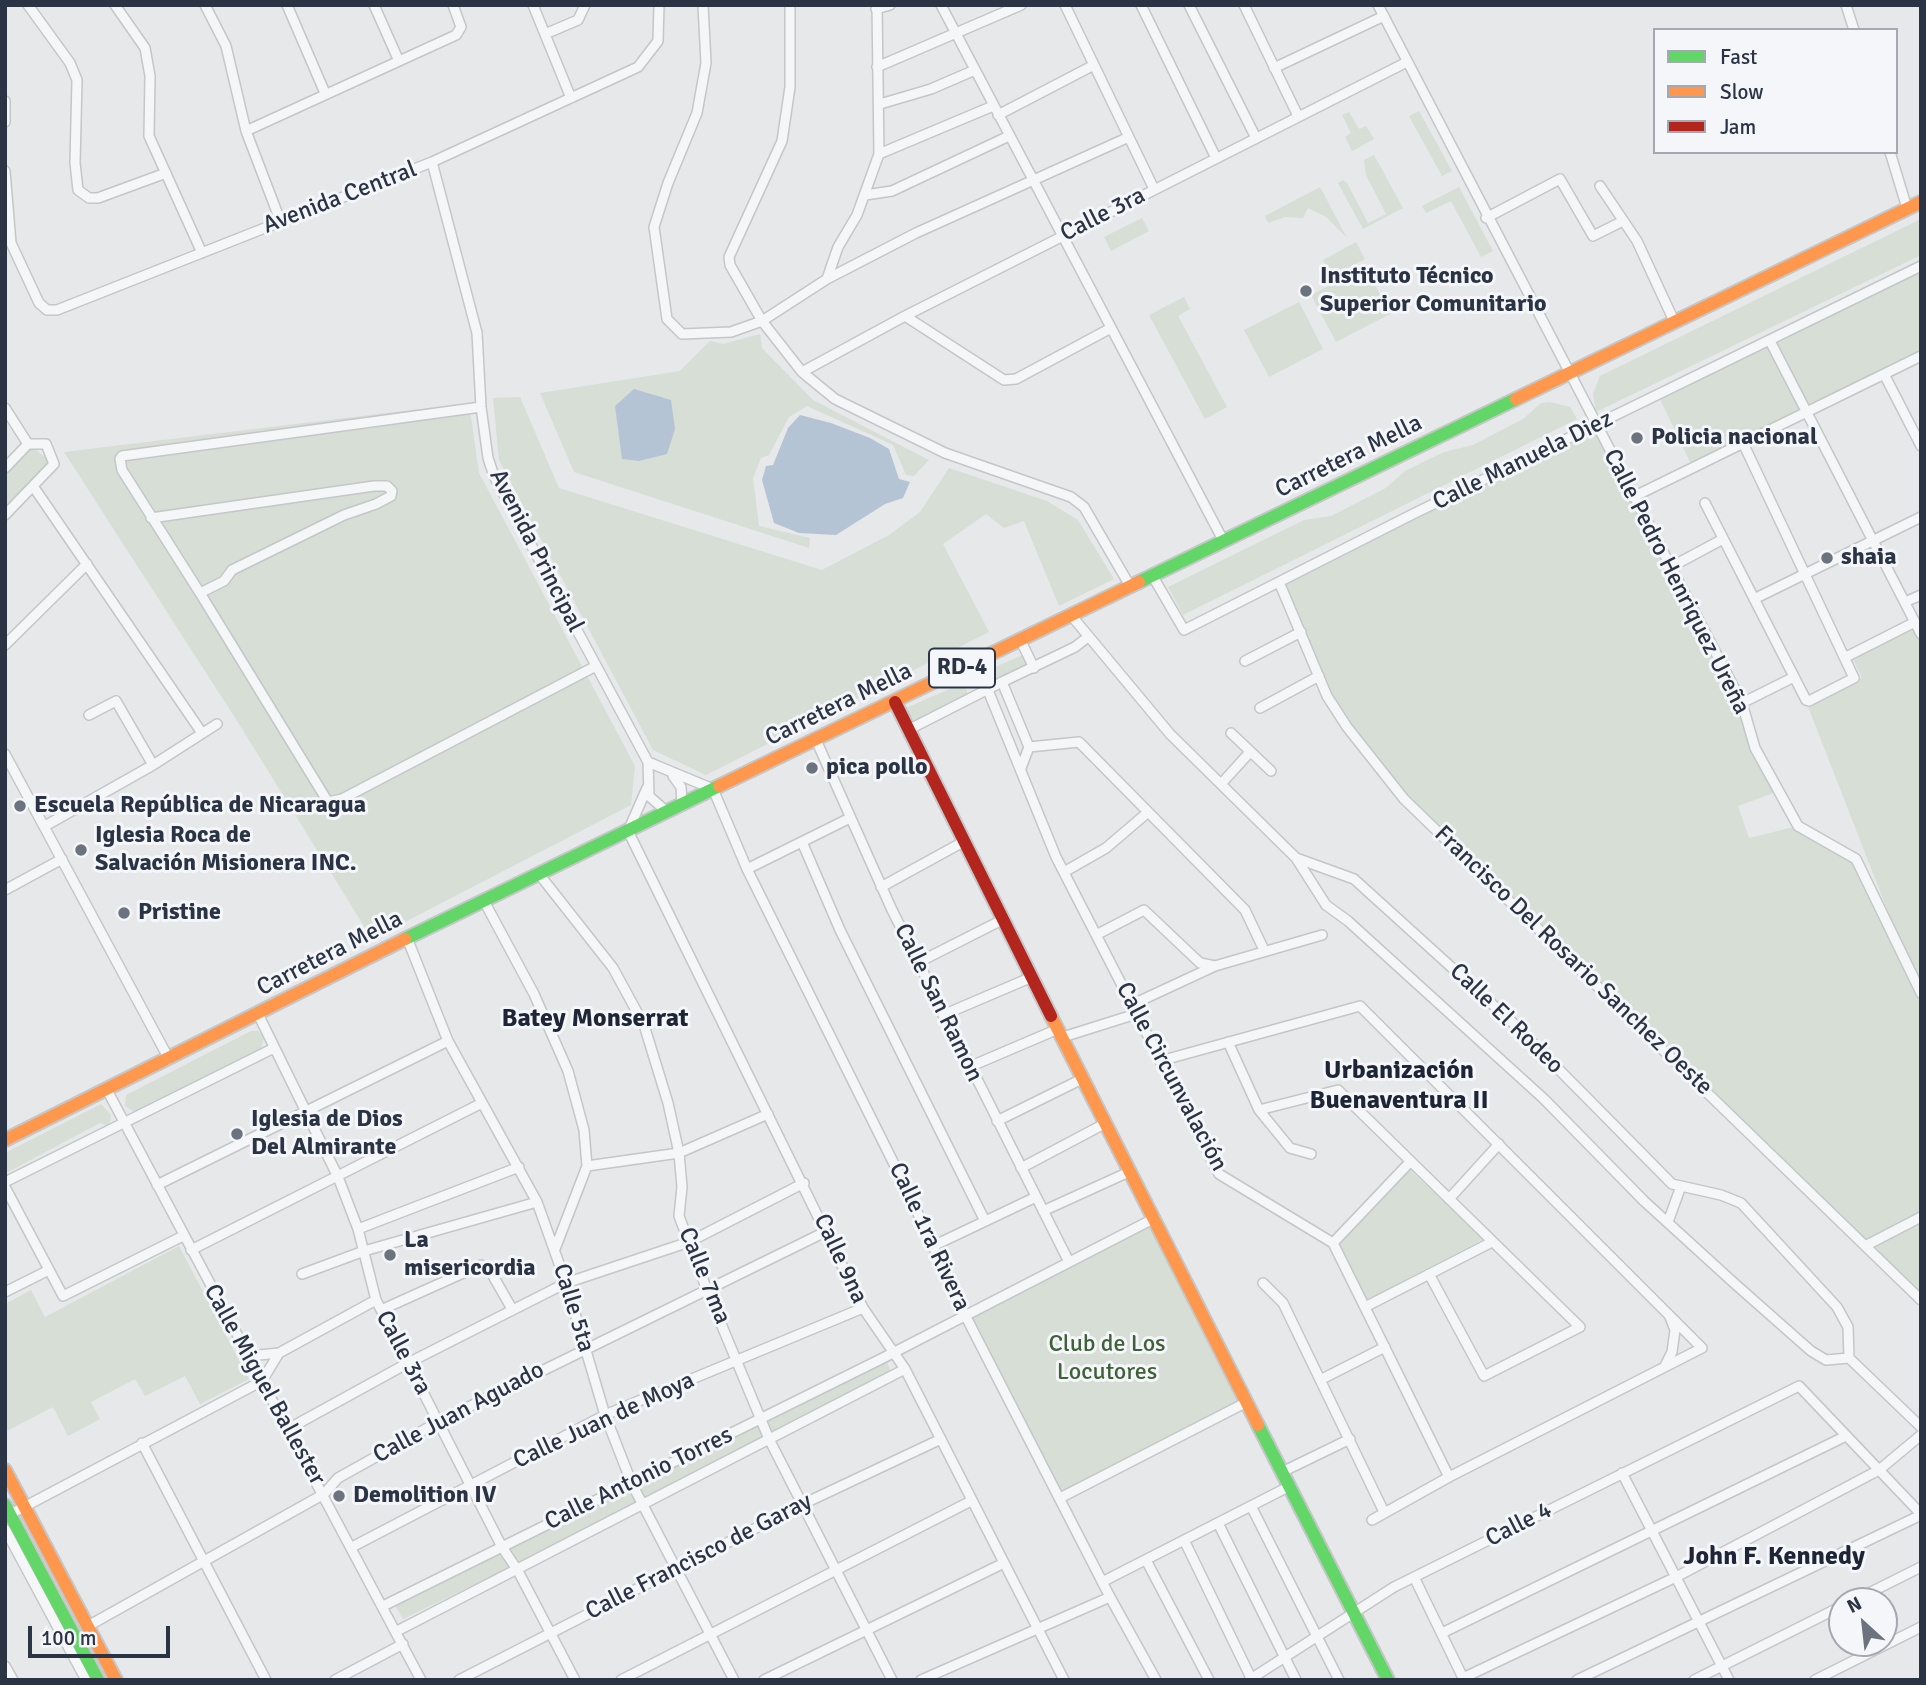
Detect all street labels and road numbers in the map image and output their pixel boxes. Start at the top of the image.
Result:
street label: Avenida Central [259,155,421,241]
street label: Calle 3ra [1056,181,1150,249]
street label: Calle Manuela Diez [1428,405,1618,517]
street label: Carretera Mella [1271,409,1427,505]
street label: Calle Pedro Henriquez Ureña [1596,445,1756,719]
street label: Avenida Principal [483,465,589,637]
road number: RD-4 [929,648,995,688]
street label: Carretera Mella [761,657,917,753]
street label: Francisco Del Rosario Sanchez Oeste [1428,820,1718,1102]
street label: Carretera Mella [252,905,408,1003]
street label: Calle San Ramon [887,919,989,1087]
street label: Calle El Rodeo [1443,958,1569,1080]
street label: Calle Circunvalación [1109,978,1233,1176]
street label: Calle 1ra Rivera [882,1158,976,1316]
street label: Calle 9na [807,1210,873,1308]
street label: Calle 7ma [672,1223,736,1329]
street label: Calle 5ta [546,1260,600,1356]
street label: Calle Miguel Ballester [197,1280,331,1490]
street label: Calle 3ra [369,1306,437,1400]
street label: Calle Juan Aguado [369,1356,549,1470]
street label: Calle Juan de Moya [509,1366,699,1476]
street label: Calle Antonio Torres [540,1421,738,1537]
street label: Calle Francisco de Garay [581,1487,817,1627]
street label: Calle 4 [1481,1496,1557,1554]

